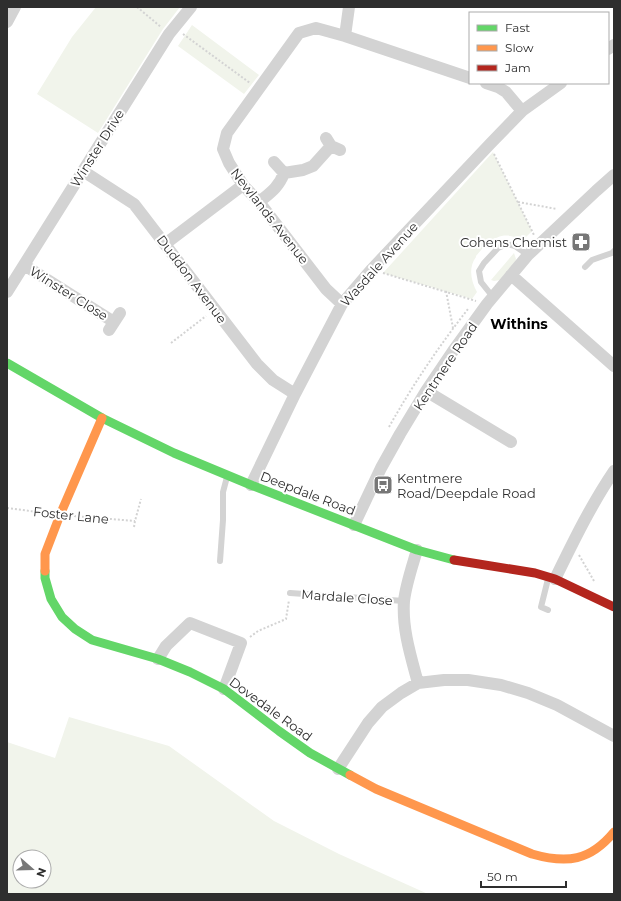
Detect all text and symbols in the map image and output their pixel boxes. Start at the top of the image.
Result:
legend [469,12,609,84]
text: Fast [505,20,530,35]
text: Slow [505,40,534,55]
text: Jam [504,60,531,75]
street label: Winster Drive [67,106,127,190]
street label: Newlands Avenue [228,165,312,267]
street label: Wasdale Avenue [337,218,421,310]
pharmacy icon: Cohens Chemist [570,231,592,253]
street label: Duddon Avenue [154,232,231,326]
place label: Cohens Chemist [460,234,567,250]
street label: Winster Close [27,263,111,324]
district label: Withins [490,315,548,333]
street label: Kentmere Road [410,319,480,413]
street label: Deepdale Road [258,468,358,518]
place label: Kentmere Road/Deepdale Road [397,470,536,501]
bus stop icon: Kentmere Road/Deepdale Road [372,474,394,496]
street label: Foster Lane [32,503,110,527]
street label: Mardale Close [301,586,393,608]
street label: Dovedale Road [226,674,316,744]
north arrow [12,849,52,889]
scale bar [481,863,566,889]
text: N [33,866,49,879]
text: 50 m [487,869,518,884]

